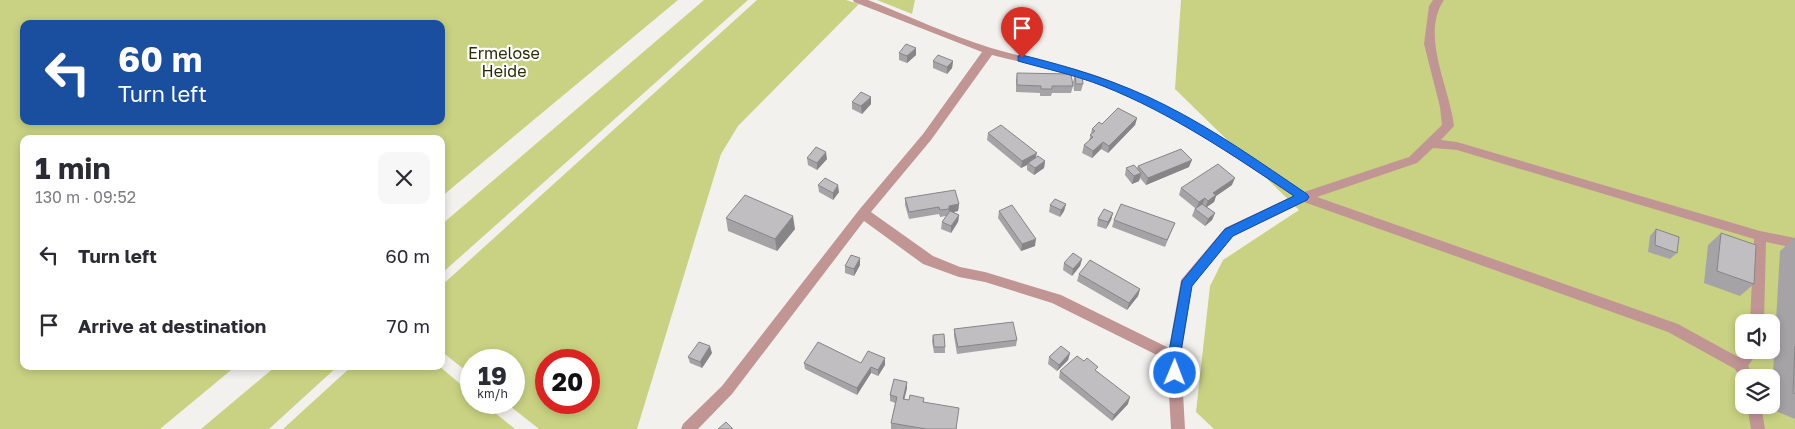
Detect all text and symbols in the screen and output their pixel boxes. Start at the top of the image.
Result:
pin [1001,7,1043,58]
icon: arrive [1008,14,1036,42]
text: 60 m [118,38,202,80]
icon: left [35,40,100,105]
park label: Ermelose Heide [468,43,540,81]
text: Turn left [118,80,207,107]
text: 1 min [35,150,111,186]
button: close [378,152,430,204]
text: 130 m · 09:52 [35,187,136,207]
icon: left [35,241,63,269]
text: Turn left [78,244,157,267]
text: 60 m [385,244,430,267]
icon: arrive [35,311,63,339]
text: Arrive at destination [78,314,266,337]
text: 70 m [387,314,430,337]
map controls [1735,314,1780,414]
button: sound [1735,314,1780,359]
position arrow [1148,346,1200,398]
speed limit sign: 20 [535,349,600,414]
text: 19 [478,360,507,391]
button: layers [1735,369,1780,414]
text: km/h [477,386,508,401]

